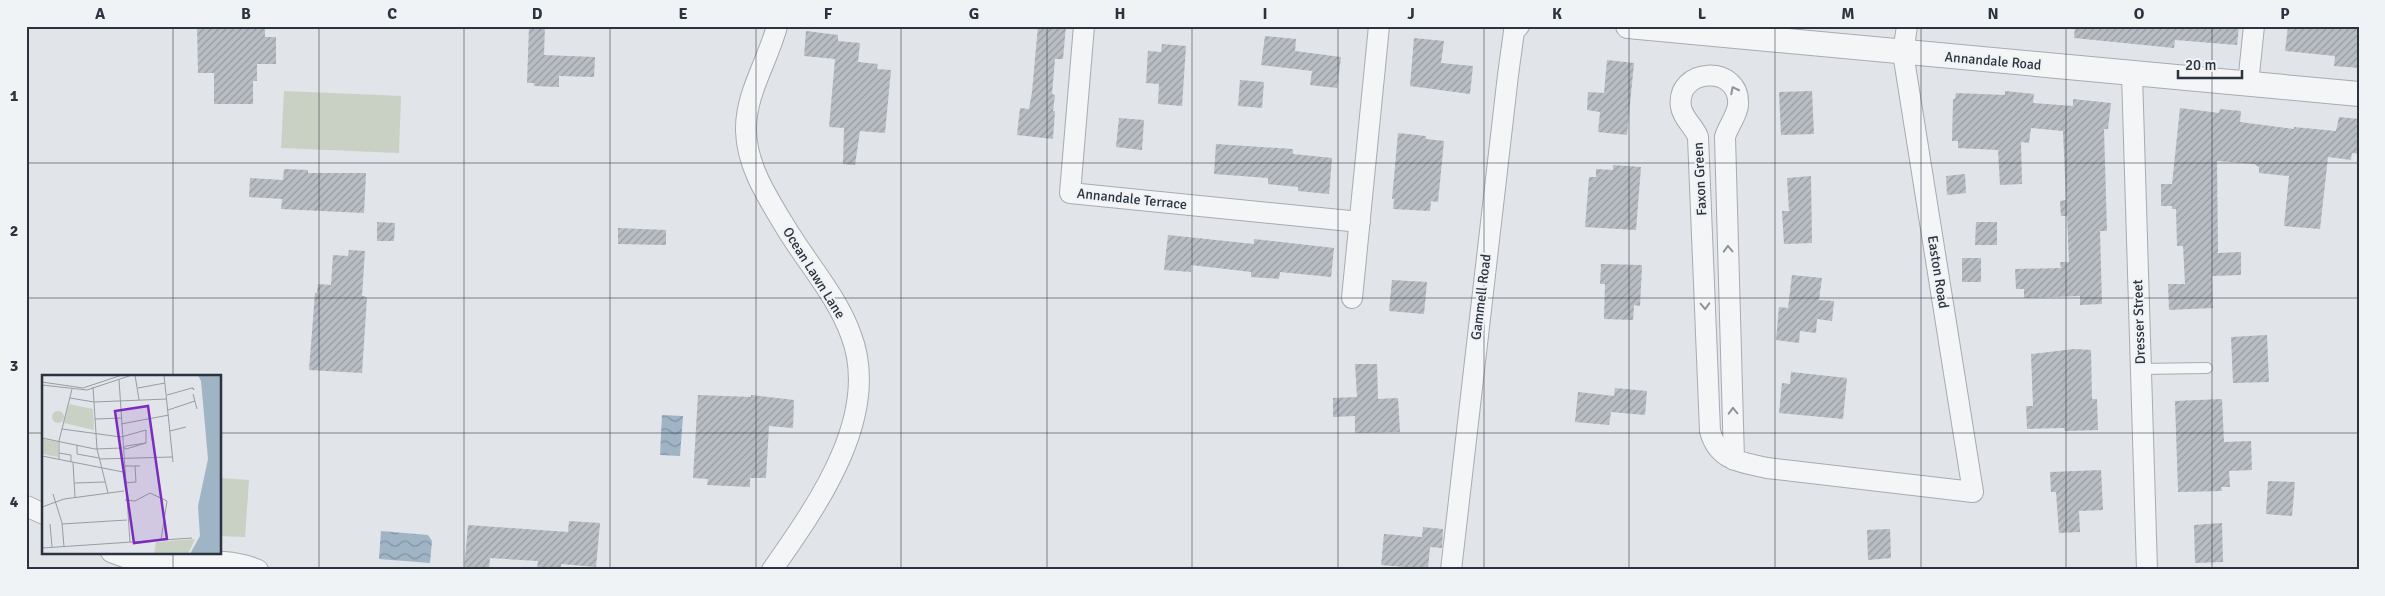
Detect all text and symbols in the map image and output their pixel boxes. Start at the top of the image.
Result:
text: A [95,4,106,24]
text: B [241,4,251,24]
text: C [387,4,397,24]
text: D [532,4,543,24]
text: E [678,4,688,24]
text: F [824,4,833,24]
text: G [969,4,979,24]
text: H [1115,4,1125,24]
text: I [1262,4,1268,24]
text: J [1407,4,1415,24]
text: K [1552,4,1562,24]
text: L [1698,4,1707,24]
text: M [1841,4,1855,24]
text: N [1987,4,1999,24]
text: O [2134,4,2145,24]
text: P [2280,4,2290,24]
street label: Annandale Road [1944,48,2042,74]
scale bar [2178,48,2241,80]
text: 20 m [2185,56,2216,74]
text: 1 [10,86,19,106]
one-way arrow [1730,87,1740,96]
street label: Faxon Green [1690,142,1710,216]
street label: Annandale Terrace [1076,185,1188,213]
text: 2 [10,221,18,241]
street label: Ocean Lawn Lane [779,224,849,322]
street label: Easton Road [1924,234,1952,310]
one-way arrow [1723,244,1734,252]
street label: Gammell Road [1467,253,1495,341]
street label: Dresser Street [2129,279,2149,365]
one-way arrow [1700,303,1710,311]
text: 3 [10,356,18,376]
inset map [42,375,221,554]
one-way arrow [1728,407,1738,414]
text: 4 [10,492,19,512]

